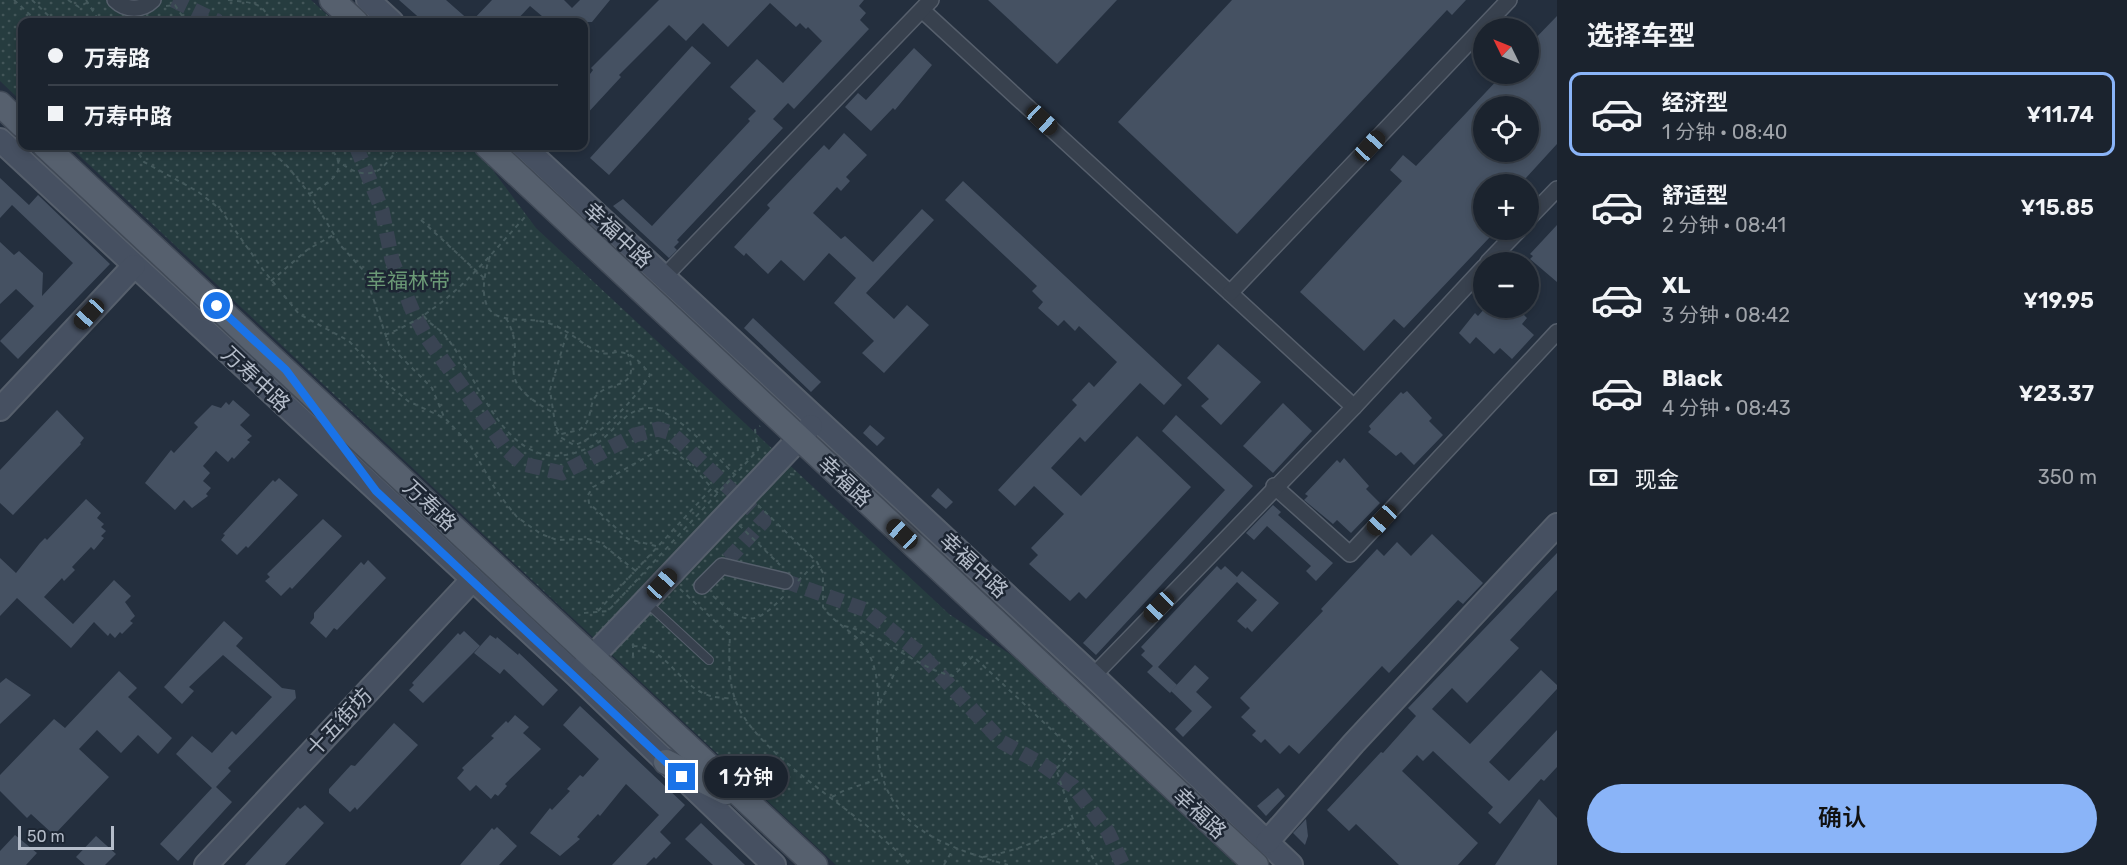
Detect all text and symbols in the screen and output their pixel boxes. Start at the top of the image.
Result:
north arrow [1473,18,1539,84]
map controls [1473,18,1539,318]
text: 选择车型 [1587,20,1695,52]
text: 万寿路 [84,45,150,72]
icon: car [1590,87,1644,141]
text: 经济型 [1662,89,1728,116]
button: locate [1473,96,1539,162]
car [1023,101,1061,139]
text: ¥11.74 [2027,101,2094,128]
text: 万寿中路 [84,103,172,130]
text: 1 分钟 · 08:40 [1662,120,1788,144]
car [1351,127,1389,165]
button: + [1473,174,1539,240]
icon: car [1590,180,1644,234]
text: 舒适型 [1662,182,1728,209]
text: ¥15.85 [2020,194,2094,221]
street label: 幸福中路 [579,197,657,273]
text: 2 分钟 · 08:41 [1662,213,1786,237]
button: − [1473,252,1539,318]
park label: 幸福林带 [366,268,450,293]
text: XL [1662,272,1690,299]
icon: car [1590,273,1644,327]
text: ¥19.95 [2023,287,2094,314]
route start [203,292,230,319]
car [70,295,108,333]
text: 3 分钟 · 08:42 [1662,303,1790,327]
street label: 万寿中路 [217,341,295,417]
text: Black [1662,365,1723,392]
icon: car [1590,366,1644,420]
text: ¥23.37 [2019,380,2094,407]
text: 4 分钟 · 08:43 [1662,396,1791,420]
street label: 幸福路 [813,450,877,512]
icon: cash [1587,461,1620,494]
text: 350 m [2038,465,2097,489]
text: 现金 [1635,466,1679,493]
street label: 万寿路 [398,474,462,536]
car [1363,501,1401,539]
car [883,515,921,553]
street label: 幸福中路 [935,527,1013,603]
car [643,565,681,603]
car [1140,588,1178,626]
street label: 十五街坊 [301,683,377,761]
callout: 1 分钟 [703,756,787,798]
route end [668,763,695,790]
text: 1 分钟 [719,765,773,789]
street label: 幸福路 [1168,782,1232,844]
button: 确认 [1587,784,2097,853]
scale bar [18,823,114,850]
text: 50 m [27,827,65,846]

